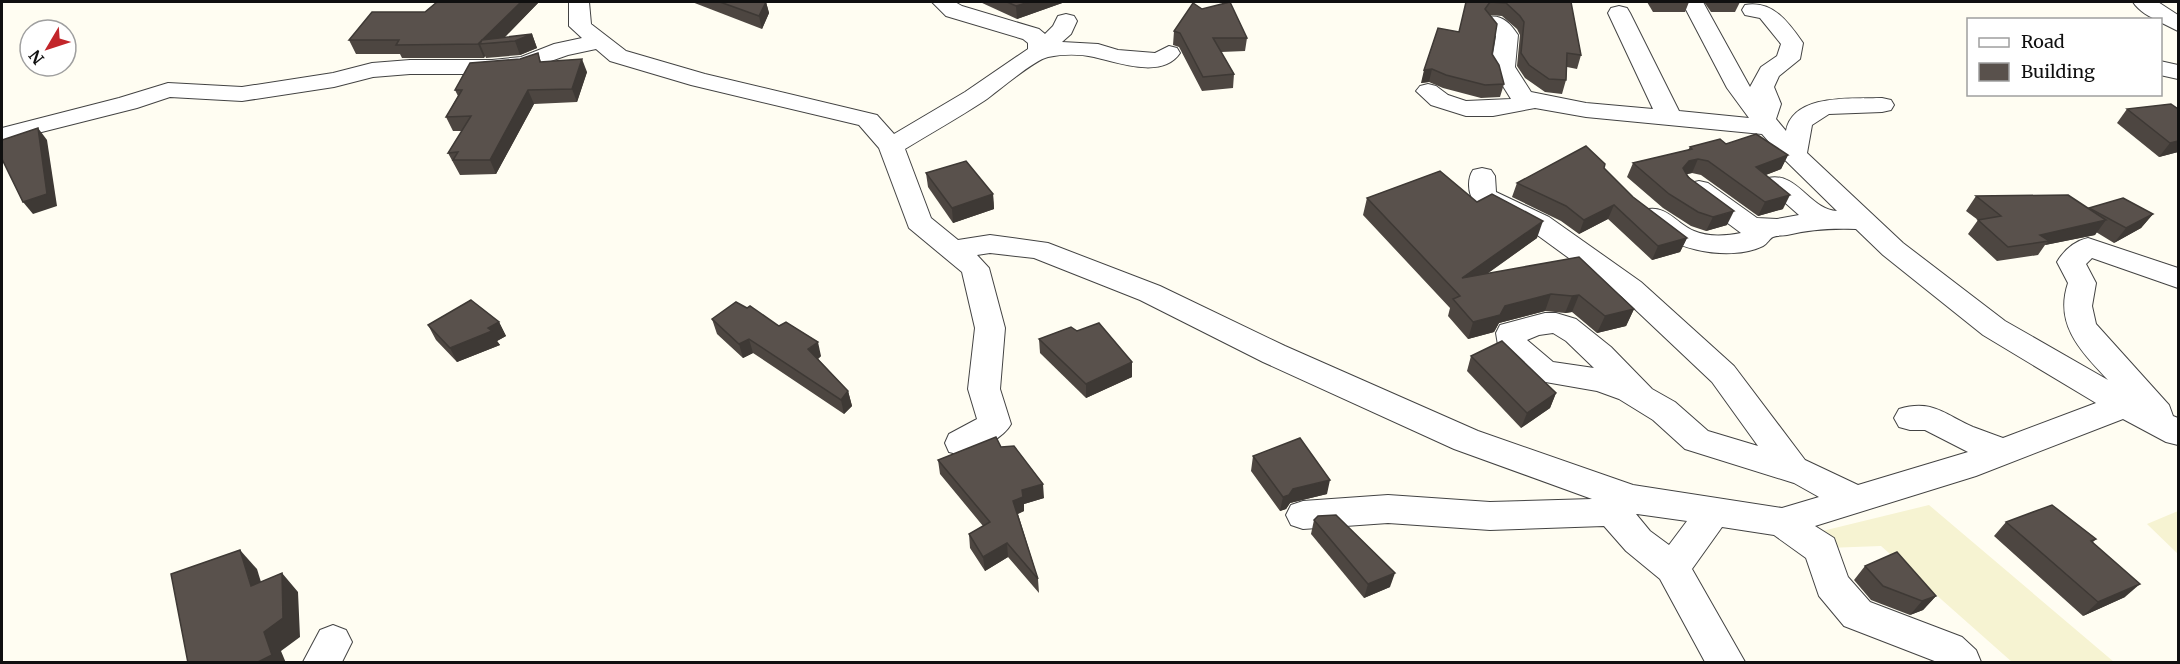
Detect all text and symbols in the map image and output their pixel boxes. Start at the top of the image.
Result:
north arrow [18,18,78,78]
legend [1967,18,2162,96]
text: Road [2021,30,2065,53]
text: N [24,46,48,69]
text: Building [2021,60,2095,83]

